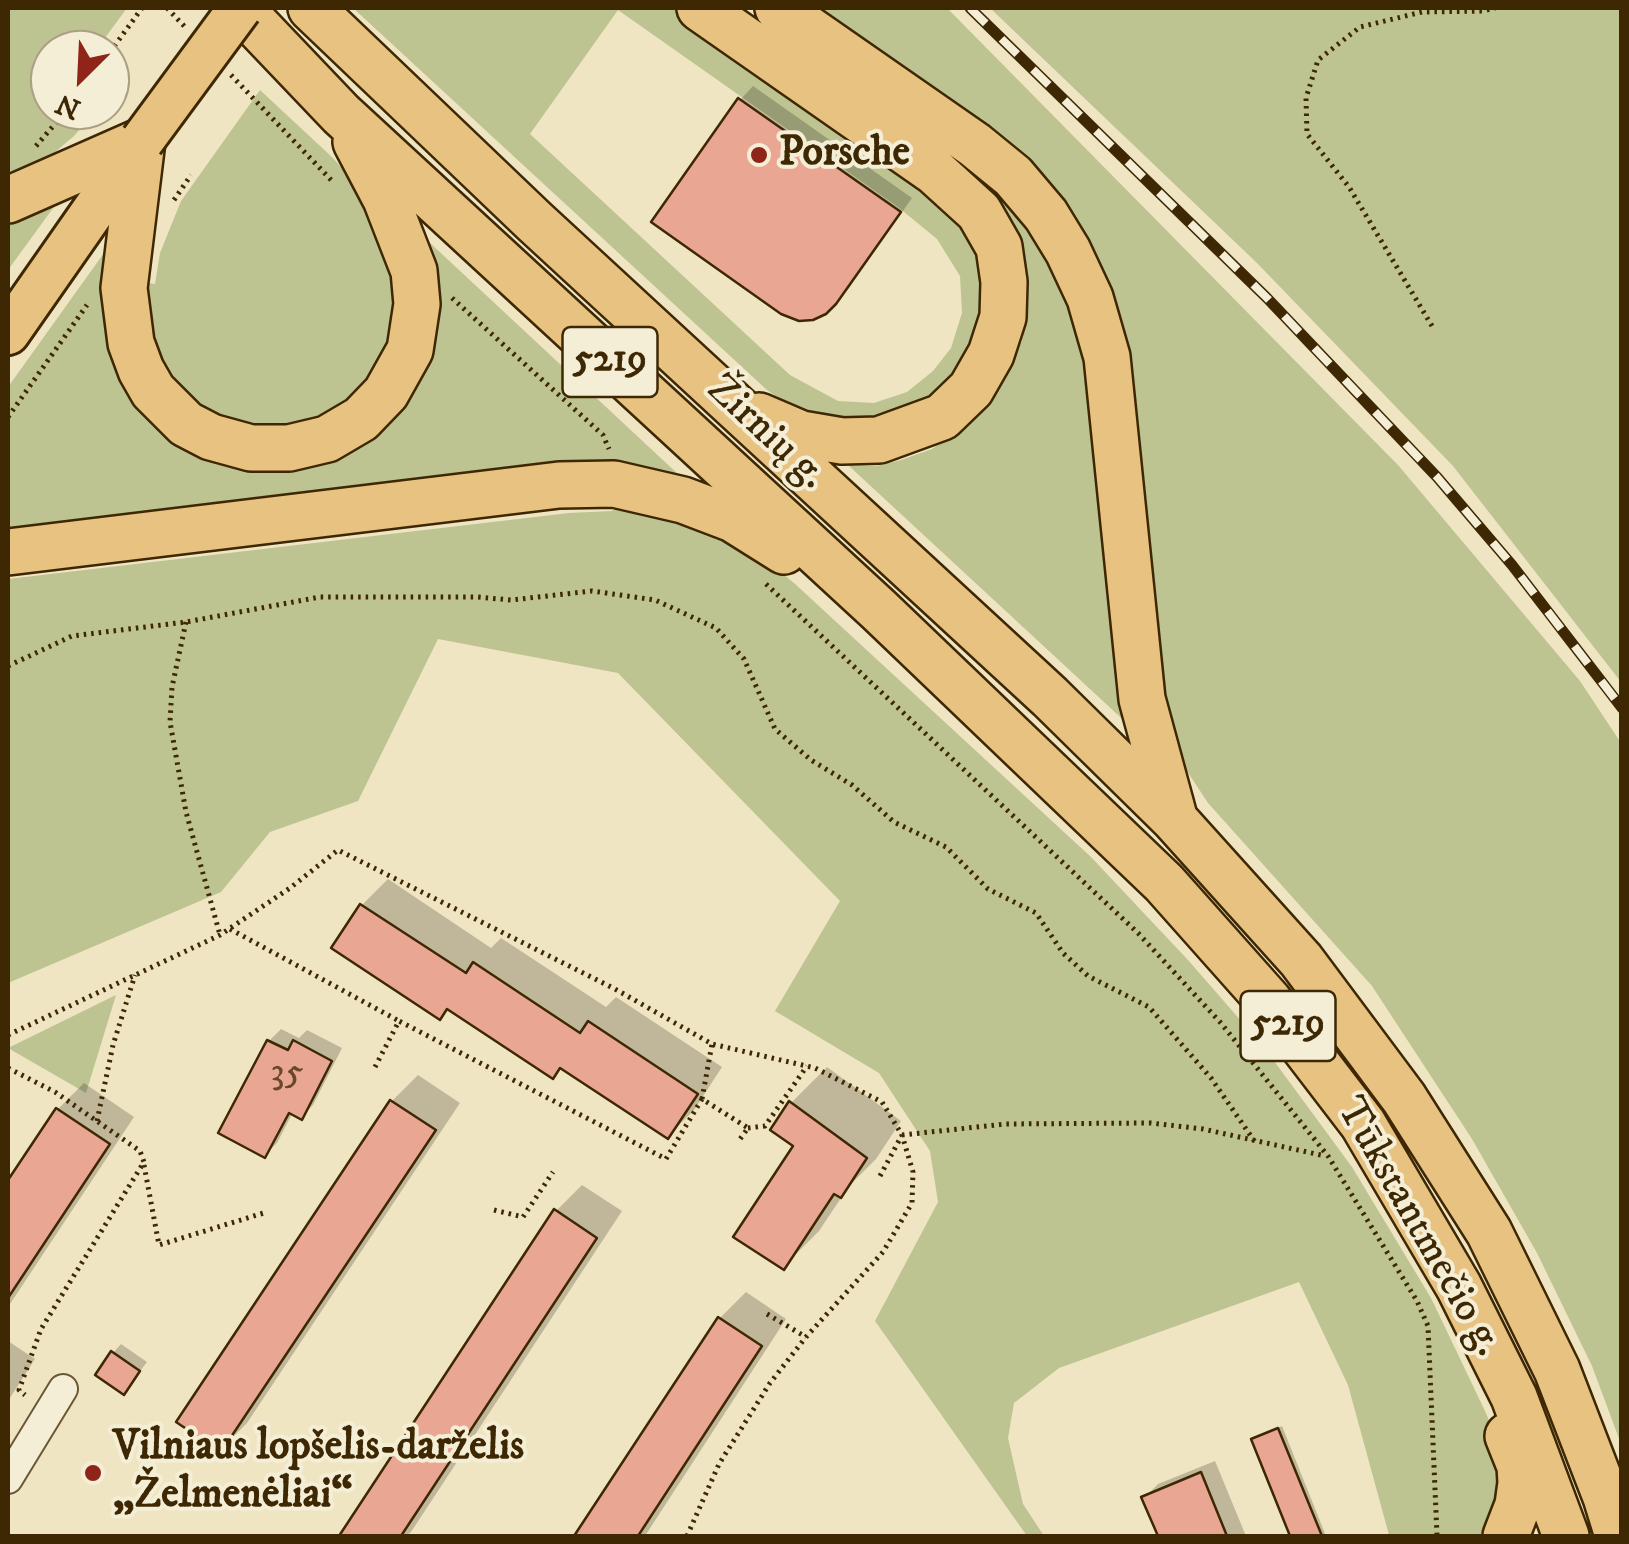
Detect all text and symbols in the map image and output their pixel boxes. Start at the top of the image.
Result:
north arrow [30,30,130,130]
text: N [51,85,86,127]
place label: Porsche [779,130,910,180]
marker: Porsche [748,144,770,166]
road number: 5219 [562,327,658,397]
street label: Žirnių g. [695,366,835,502]
road number: 5219 [1240,991,1336,1061]
house number: 35 [270,1052,304,1098]
street label: Tūkstantmečio g. [1323,1090,1511,1366]
place label: Vilniaus lopšelis-darželis „Želmenėliai“ [113,1424,524,1522]
marker: Vilniaus lopšelis-darželis „Želmenėliai“ [82,1462,104,1484]

